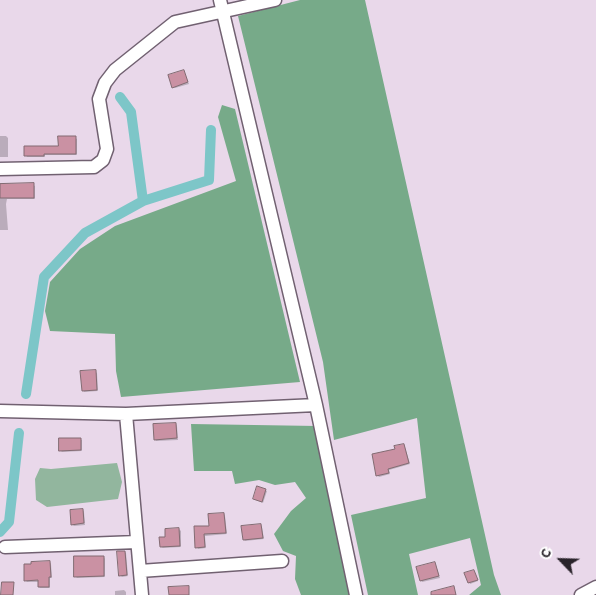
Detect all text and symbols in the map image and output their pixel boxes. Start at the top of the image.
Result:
north arrow [536,535,586,585]
text: С [537,546,556,561]

